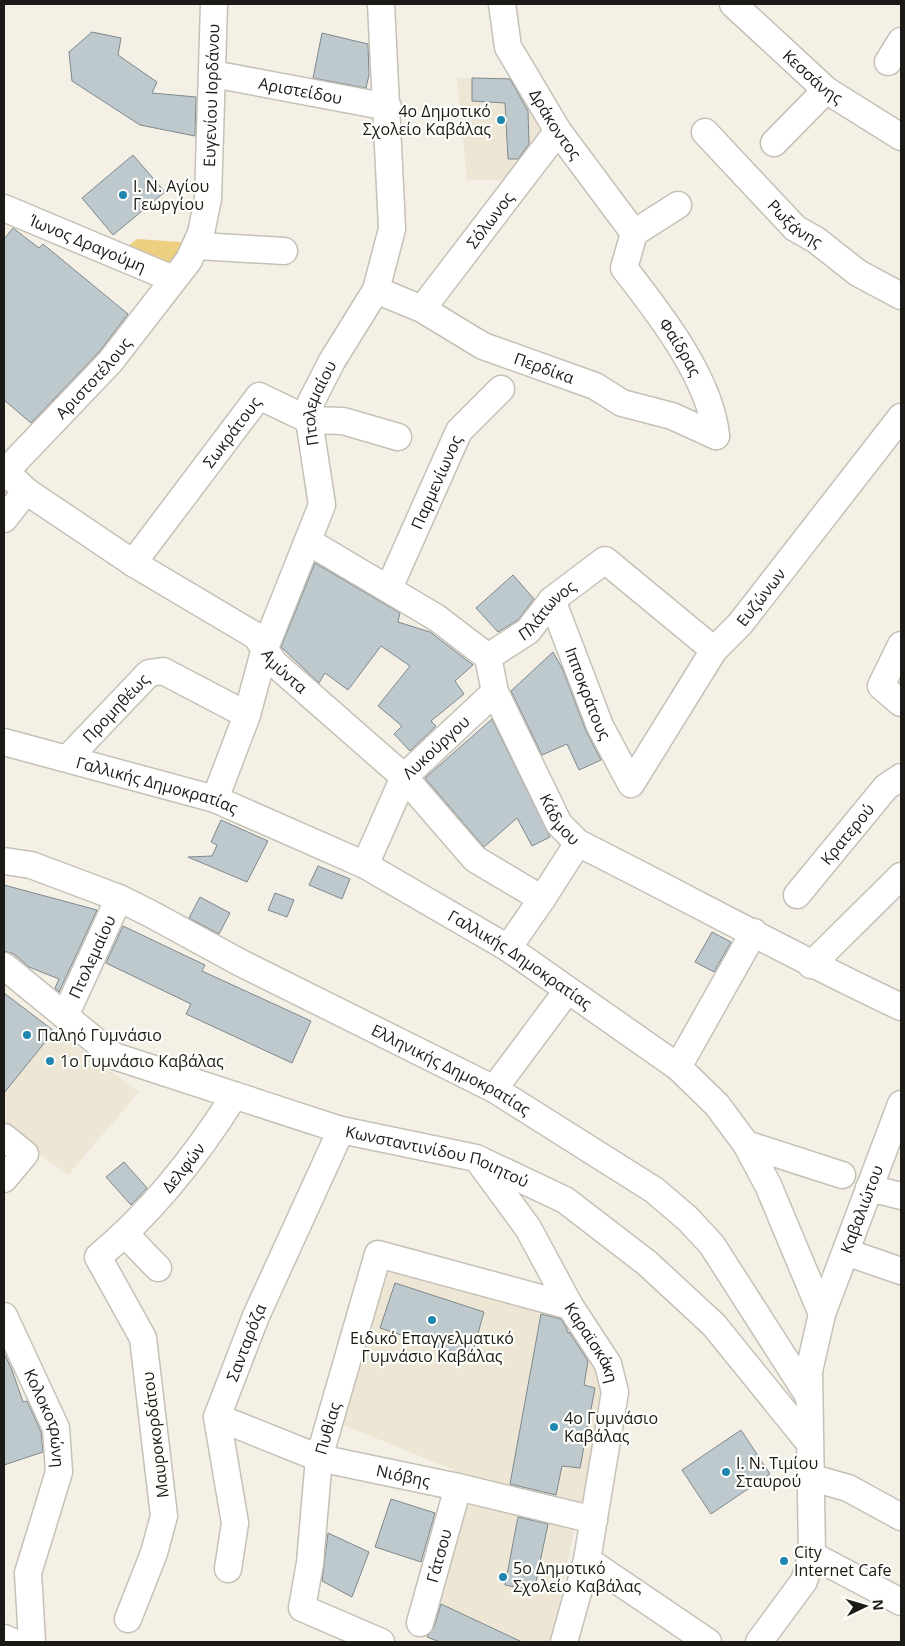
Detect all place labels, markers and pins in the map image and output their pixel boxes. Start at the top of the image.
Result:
place label: 4ο Δημοτικό Σχολείο Καβάλας [363,100,491,140]
marker: 4ο Δημοτικό Σχολείο Καβάλας [495,114,507,126]
place label: Ι. Ν. Αγίου Γεωργίου [133,175,209,215]
marker: Ι. Ν. Αγίου Γεωργίου [117,189,129,201]
place label: Παληό Γυμνάσιο [37,1024,162,1046]
marker: Παληό Γυμνάσιο [21,1029,33,1041]
place label: 1ο Γυμνάσιο Καβάλας [60,1050,224,1072]
marker: 1ο Γυμνάσιο Καβάλας [44,1055,56,1067]
marker: Ειδικό Επαγγελματικό Γυμνάσιο Καβάλας [426,1314,438,1326]
place label: Ειδικό Επαγγελματικό Γυμνάσιο Καβάλας [350,1327,514,1367]
place label: 4ο Γυμνάσιο Καβάλας [564,1407,658,1447]
marker: 4ο Γυμνάσιο Καβάλας [548,1421,560,1433]
place label: Ι. Ν. Τιμίου Σταυρού [736,1452,818,1492]
marker: Ι. Ν. Τιμίου Σταυρού [720,1466,732,1478]
place label: City Internet Cafe [794,1541,892,1581]
marker: City Internet Cafe [778,1555,790,1567]
place label: 5ο Δημοτικό Σχολείο Καβάλας [513,1557,642,1597]
marker: 5ο Δημοτικό Σχολείο Καβάλας [497,1571,509,1583]

